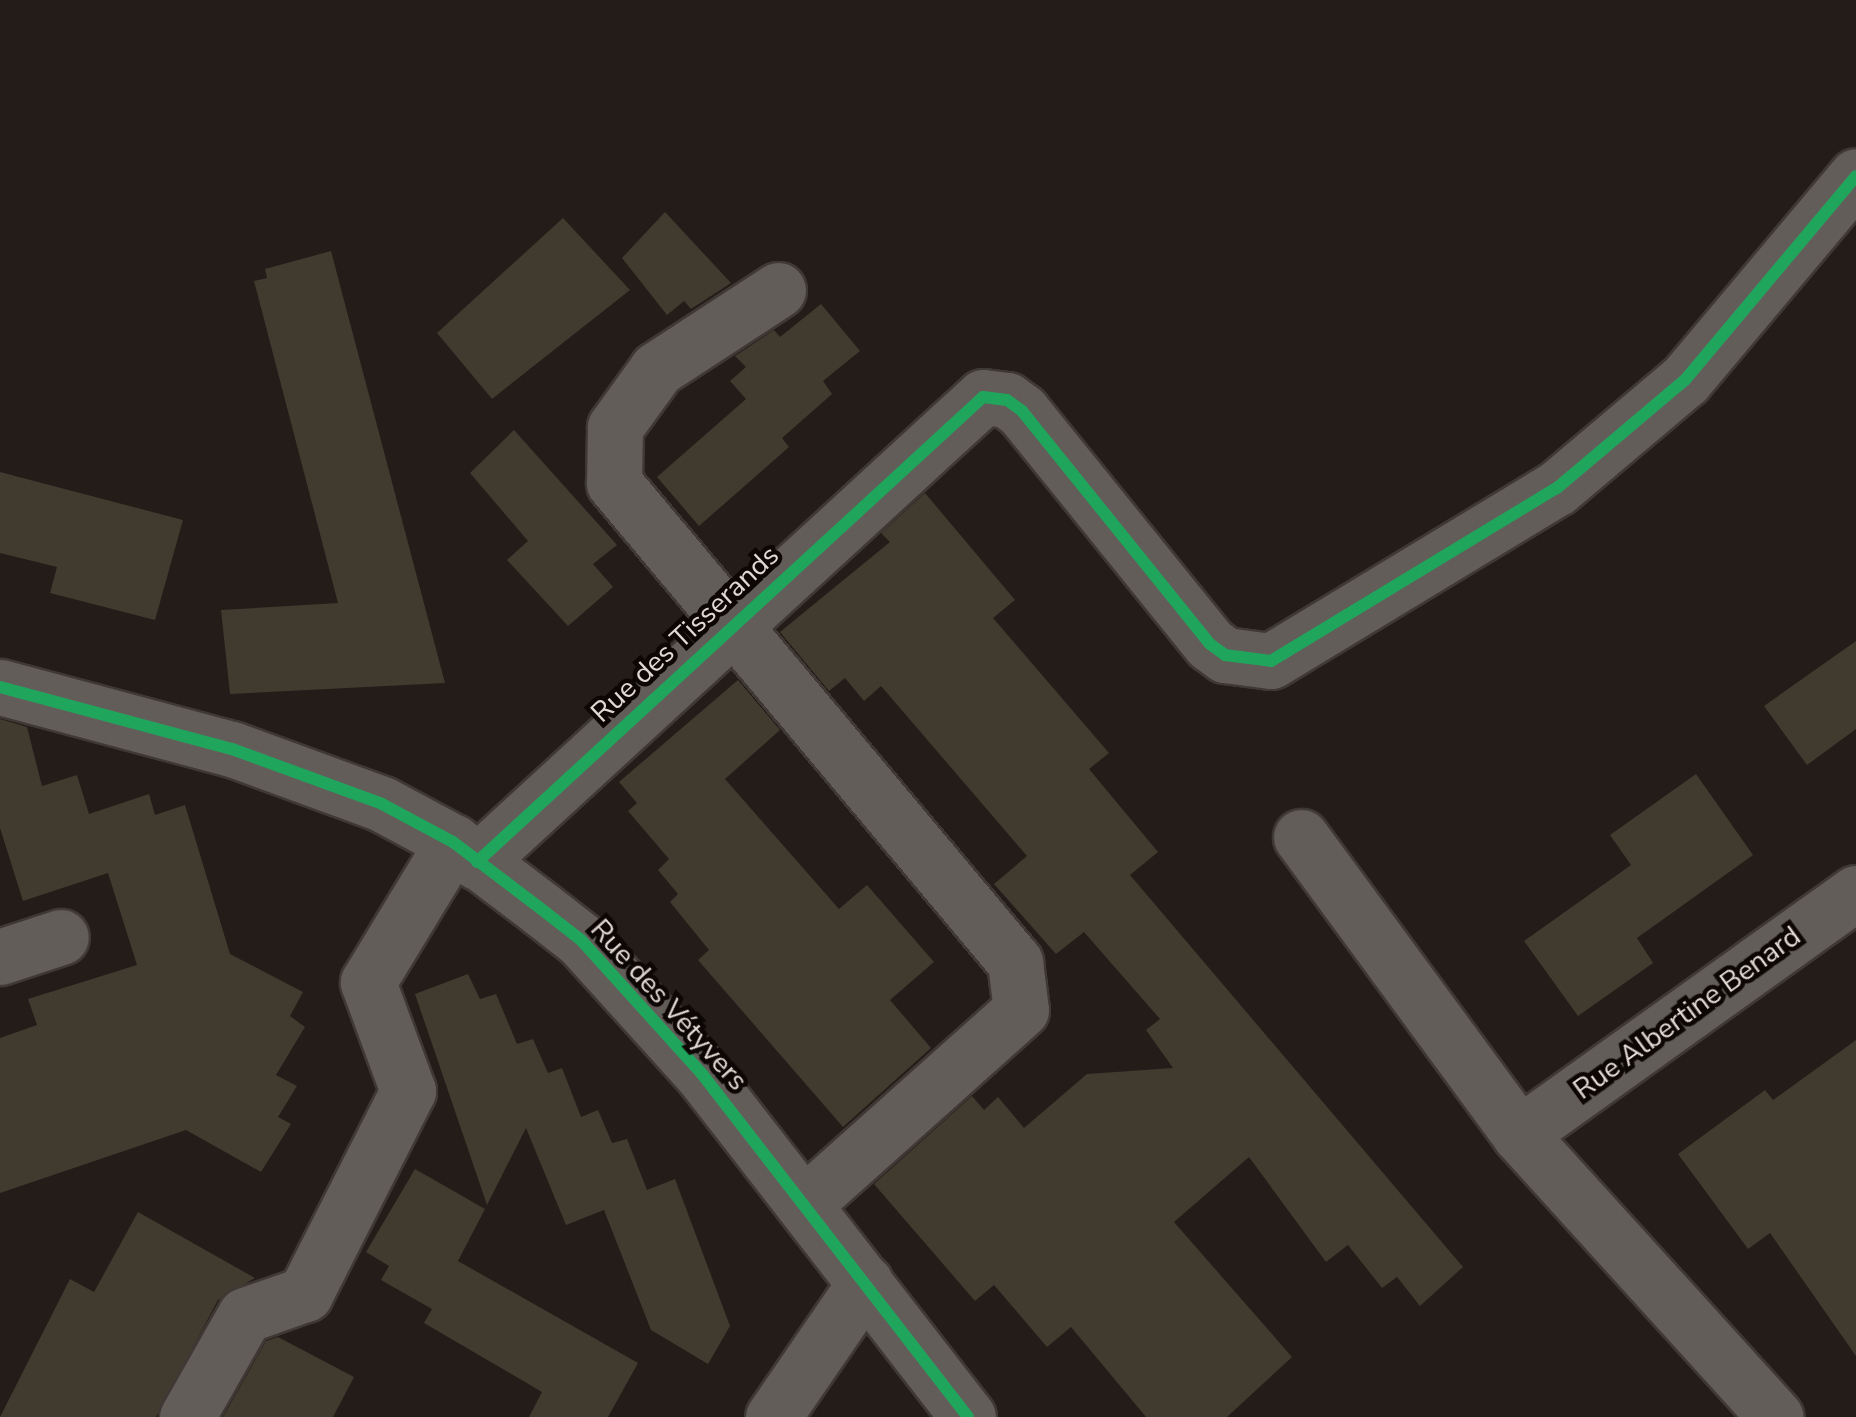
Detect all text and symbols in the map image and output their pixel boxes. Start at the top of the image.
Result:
street label: Rue des Tisserands [584,539,786,729]
street label: Rue des Vétyvers [583,913,755,1097]
street label: Rue Albertine Benard [1567,919,1807,1107]

